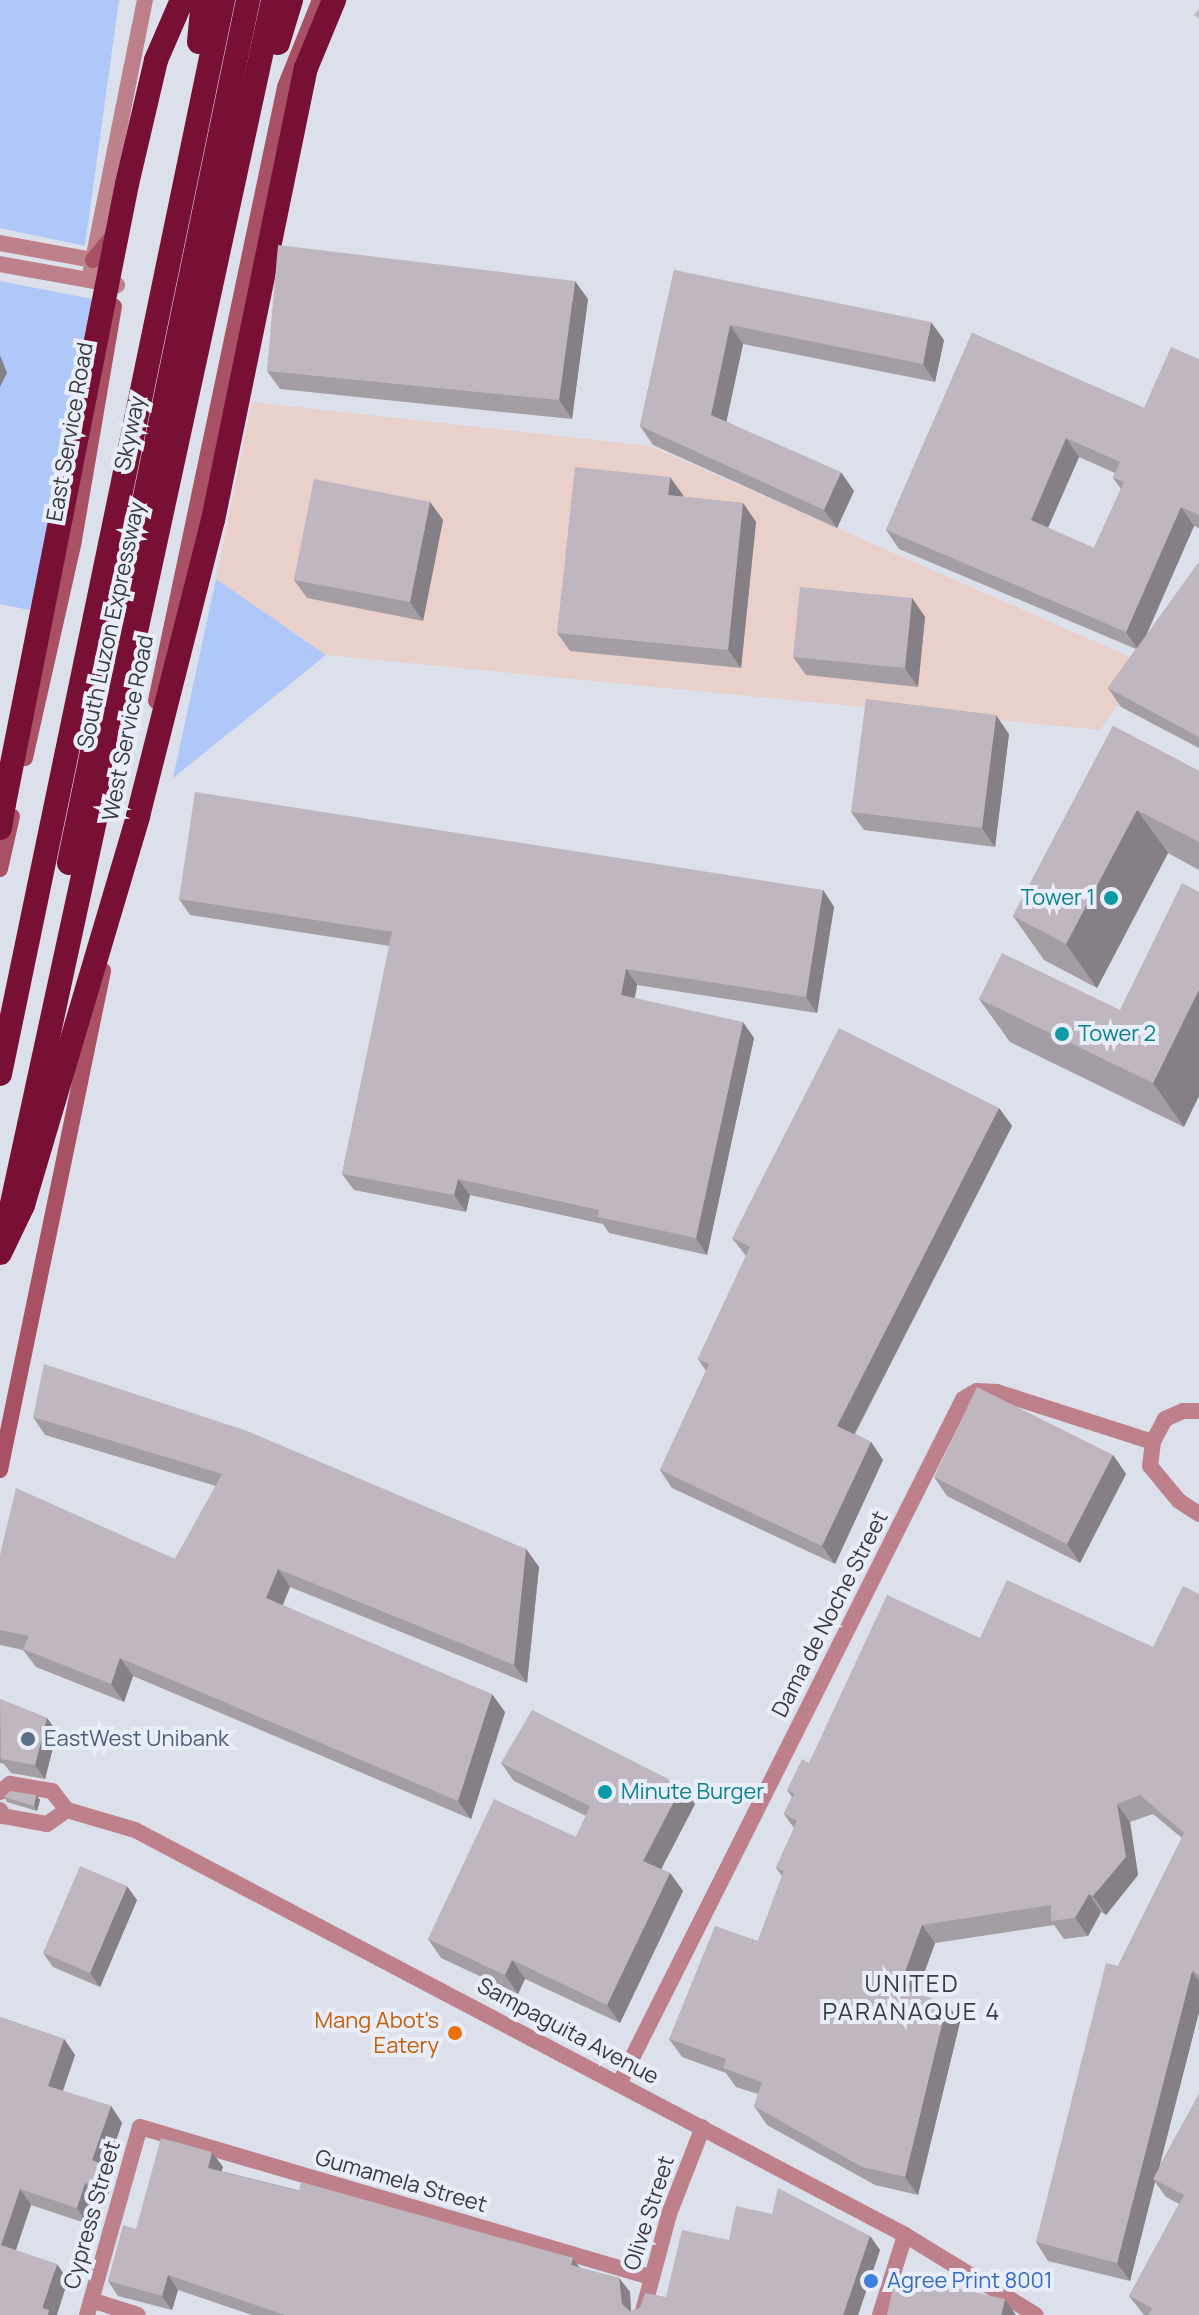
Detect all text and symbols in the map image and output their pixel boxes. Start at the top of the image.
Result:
street label: East Service Road [41,340,99,524]
street label: Skyway [109,393,151,473]
street label: South Luzon Expressway [72,499,150,751]
street label: West Service Road [97,633,159,823]
place label: Tower 1 [1021,885,1095,911]
marker: Tower 1 [1102,889,1120,907]
place label: Tower 2 [1078,1021,1156,1047]
marker: Tower 2 [1053,1025,1071,1043]
street label: Dama de Noche Street [767,1507,893,1721]
place label: EastWest Unibank [44,1726,229,1752]
marker: EastWest Unibank [19,1730,37,1748]
place label: Minute Burger [621,1779,764,1805]
marker: Minute Burger [596,1783,614,1801]
district label: UNITED PARANAQUE 4 [823,1969,1001,2025]
street label: Sampaguita Avenue [473,1972,663,2090]
place label: Mang Abot's Eatery [315,2007,439,2058]
marker: Mang Abot's Eatery [446,2024,464,2042]
street label: Cypress Street [58,2138,126,2292]
street label: Gumamela Street [312,2144,490,2218]
street label: Olive Street [618,2152,680,2274]
place label: Agree Print 8001 [887,2268,1053,2294]
marker: Agree Print 8001 [862,2272,880,2290]

